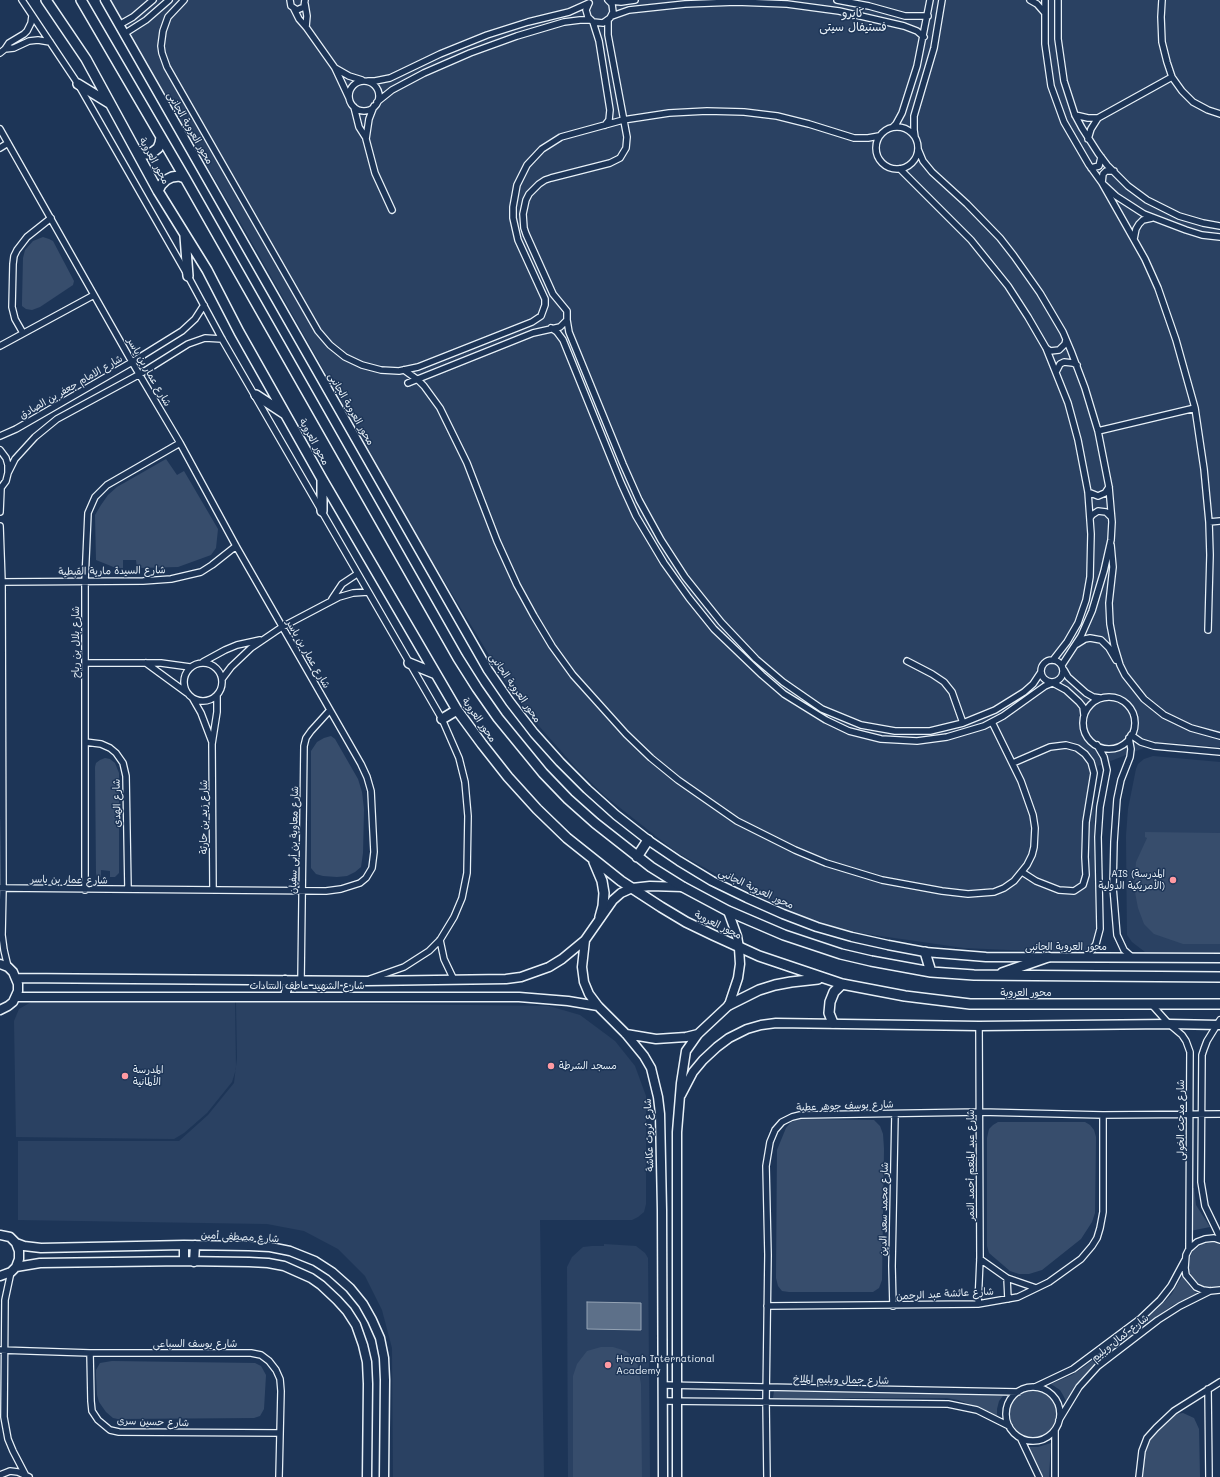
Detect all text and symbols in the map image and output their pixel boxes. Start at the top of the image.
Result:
district label: كايرو فستيفال سيتى [819,6,887,34]
street label: محور العروبة الجانبى [164,90,216,166]
street label: محور العروبة [136,136,172,186]
street label: شارع عمار بن ياسر [124,335,174,409]
street label: شارع الامام جعفر بن الصادق [17,352,125,422]
street label: محور العروبة الجانبى [325,371,377,447]
street label: محور العروبة [296,417,332,467]
street label: شارع السيدة مارية القبطية [58,564,166,578]
street label: شارع بلال بن رباح [70,606,82,678]
street label: شارع عمار بن ياسر [283,617,333,691]
street label: محور العروبة الجانبى [487,651,543,725]
street label: محور العروبة [459,696,499,744]
street label: شارع الهدى [111,779,123,827]
street label: شارع زيد بن حارثة [198,780,210,854]
street label: شارع معاوية بن أبى سفيان [287,786,301,894]
street label: محور العروبة الجانبى [716,866,796,912]
place label: AIS (المدرسة الأمريكية الدولية) [1098,868,1165,892]
street label: شارع عمار بن ياسر [30,873,108,887]
marker: AIS (المدرسة الأمريكية الدولية) [1168,875,1178,885]
street label: محور العروبة [692,908,744,942]
street label: محور العروبة الجانبى [1025,941,1107,953]
street label: شارع الشهيد عاطف السادات [250,980,364,992]
street label: محور العروبة [1000,987,1052,999]
place label: مسجد الشرطة [559,1060,617,1072]
marker: مسجد الشرطة [546,1061,556,1071]
place label: المدرسة الألمانية [133,1064,163,1088]
marker: المدرسة الألمانية [120,1071,130,1081]
street label: شارع مدحت الخولى [1175,1079,1187,1161]
street label: شارع ثروت عكاشة [642,1098,656,1172]
street label: شارع يوسف جوهر عطية [796,1098,894,1114]
street label: شارع عبد المنعم أحمد النمر [965,1110,977,1220]
street label: شارع محمد سعد الدين [877,1162,891,1256]
street label: شارع مصطفى أمين [201,1229,279,1245]
street label: شارع عائشة عبد الرحمن [896,1285,994,1303]
street label: شارع كمال ويليم [1089,1312,1151,1364]
street label: شارع يوسف السباعى [153,1338,237,1350]
place label: Hayah International Academy [616,1353,715,1376]
marker: Hayah International Academy [603,1360,613,1370]
street label: شارع جمال ويليم الملاخ [793,1373,889,1387]
street label: شارع حسين سرى [117,1415,189,1429]

